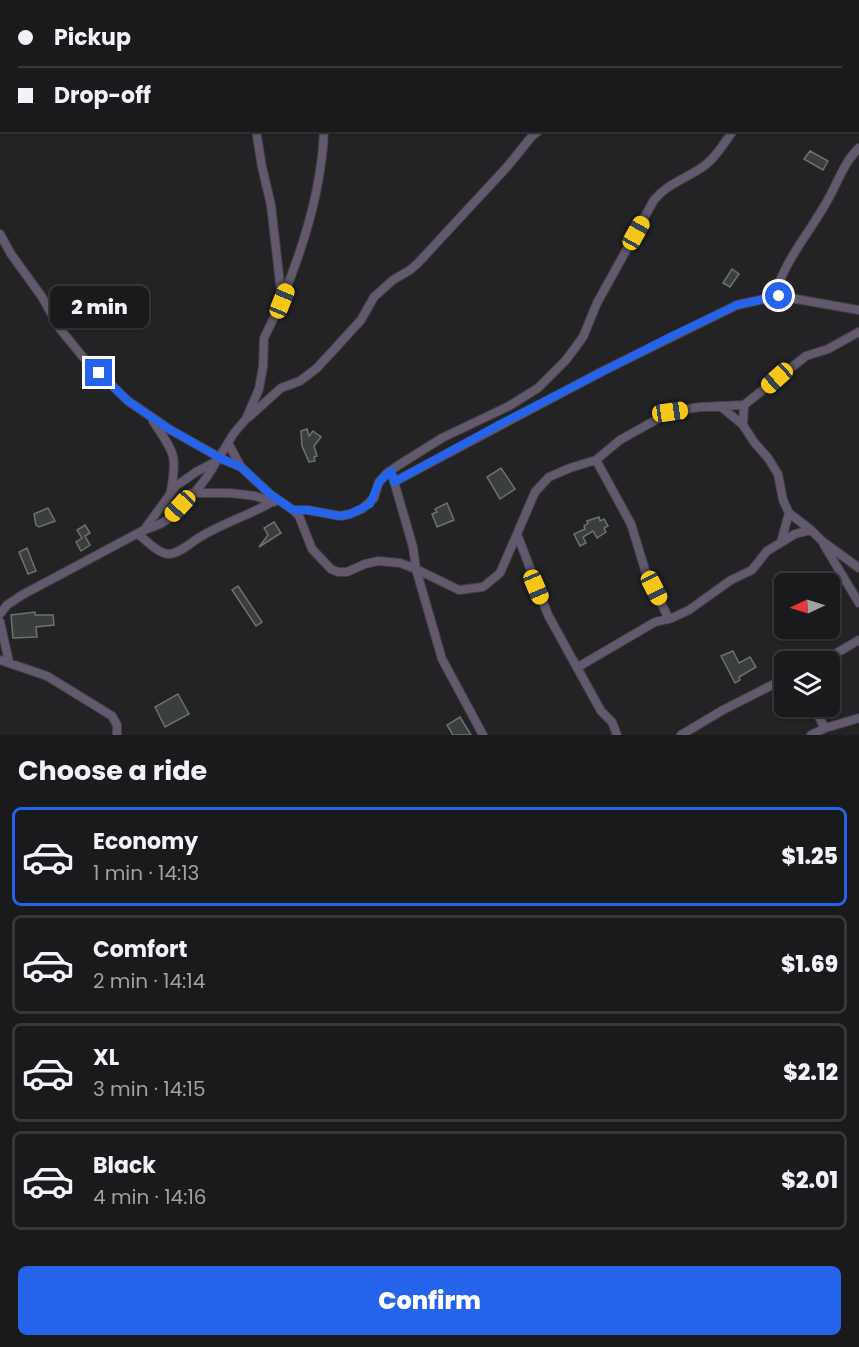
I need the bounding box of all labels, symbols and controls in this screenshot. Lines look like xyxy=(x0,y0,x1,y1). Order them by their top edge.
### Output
text: Pickup xyxy=(54,22,131,53)
text: Drop-off xyxy=(54,80,151,111)
car xyxy=(619,213,653,253)
car xyxy=(267,281,297,321)
route start xyxy=(765,282,792,309)
callout: 2 min xyxy=(50,286,148,328)
text: 2 min xyxy=(71,293,128,321)
route end xyxy=(85,359,112,386)
car xyxy=(758,359,796,397)
car xyxy=(651,401,689,423)
car xyxy=(161,487,199,525)
car xyxy=(521,567,551,607)
car xyxy=(638,568,670,608)
north arrow xyxy=(774,573,840,639)
map controls xyxy=(774,573,840,717)
button: layers xyxy=(774,651,840,717)
text: Choose a ride xyxy=(18,752,207,789)
text: Economy xyxy=(93,826,198,857)
icon: car xyxy=(21,830,75,884)
text: $1.25 xyxy=(781,841,838,872)
text: 1 min · 14:13 xyxy=(93,859,199,887)
text: Comfort xyxy=(93,934,187,965)
icon: car xyxy=(21,938,75,992)
text: $1.69 xyxy=(781,949,838,980)
text: 2 min · 14:14 xyxy=(93,967,205,995)
text: XL xyxy=(93,1042,119,1073)
icon: car xyxy=(21,1046,75,1100)
text: $2.12 xyxy=(783,1057,838,1088)
text: 3 min · 14:15 xyxy=(93,1075,206,1103)
text: Black xyxy=(93,1150,156,1181)
icon: car xyxy=(21,1154,75,1208)
text: $2.01 xyxy=(781,1165,838,1196)
text: 4 min · 14:16 xyxy=(93,1183,207,1211)
button: Confirm xyxy=(18,1266,841,1335)

